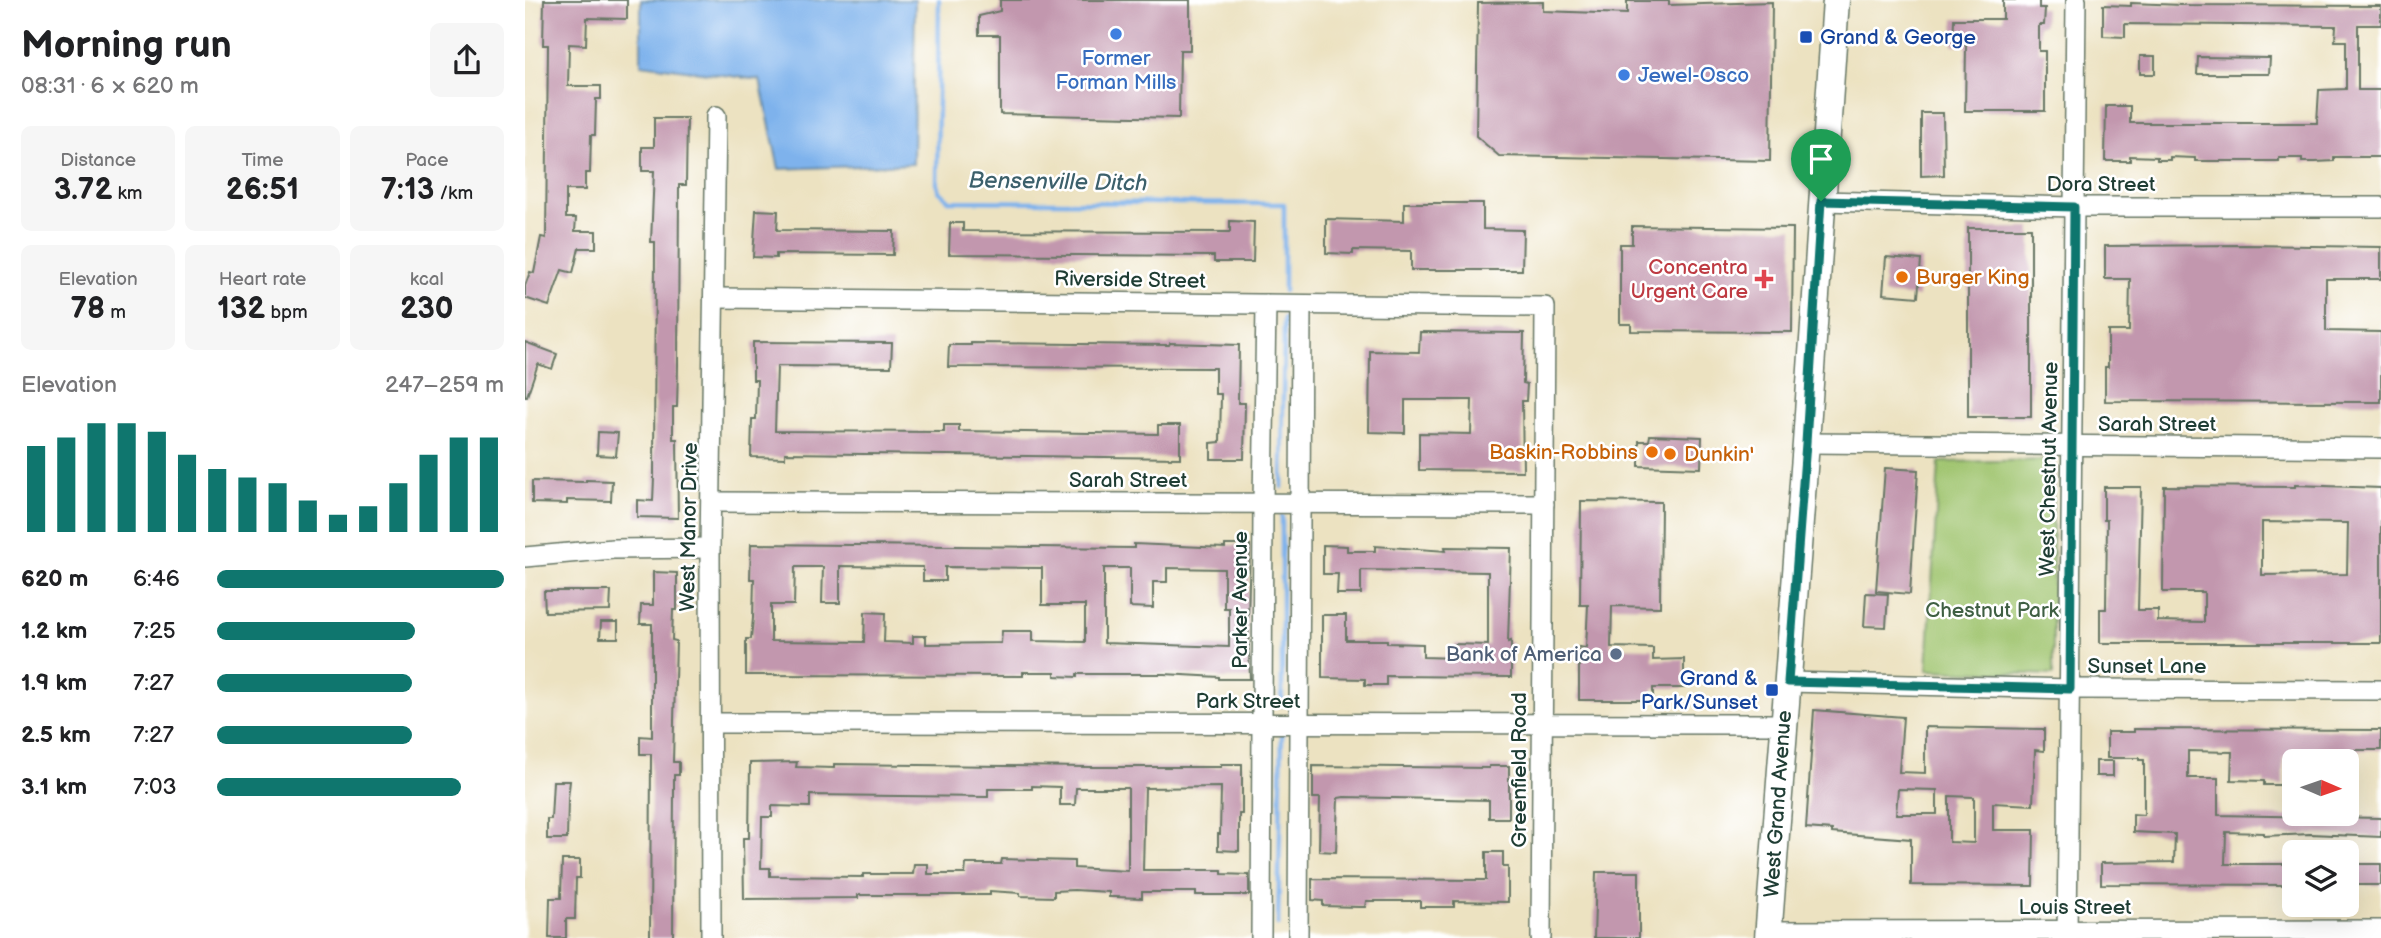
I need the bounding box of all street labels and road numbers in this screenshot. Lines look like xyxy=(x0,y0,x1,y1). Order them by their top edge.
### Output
street label: Dora Street xyxy=(2047,172,2156,197)
street label: Riverside Street xyxy=(1054,266,1207,294)
street label: West Chestnut Avenue xyxy=(2035,361,2063,577)
street label: Sarah Street xyxy=(2098,412,2217,437)
street label: West Manor Drive xyxy=(675,442,703,612)
street label: Sarah Street xyxy=(1069,468,1188,493)
street label: Parker Avenue xyxy=(1228,531,1253,669)
street label: Sunset Lane xyxy=(2088,654,2206,679)
street label: Park Street xyxy=(1195,689,1301,714)
street label: Greenfield Road xyxy=(1507,692,1532,848)
street label: West Grand Avenue xyxy=(1759,709,1797,899)
street label: Louis Street xyxy=(2018,895,2132,920)

